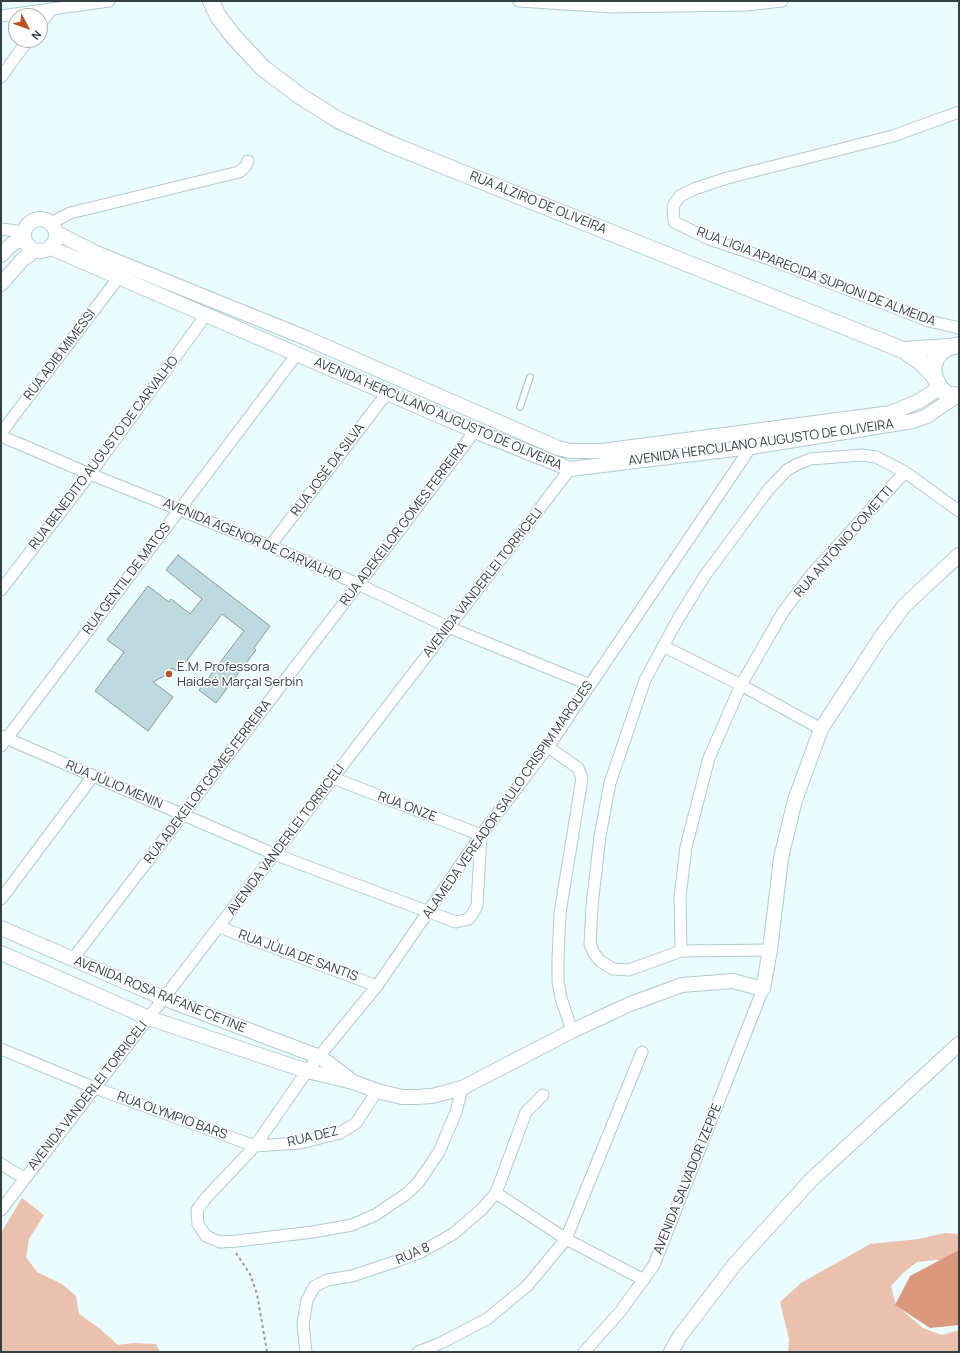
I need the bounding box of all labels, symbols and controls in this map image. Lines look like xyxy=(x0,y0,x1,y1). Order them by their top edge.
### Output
north arrow xyxy=(8,8,48,48)
text: N xyxy=(28,28,45,43)
street label: RUA ALZIRO DE OLIVEIRA xyxy=(467,168,609,238)
street label: RUA LIGIA APARECIDA SUPIONI DE ALMEIDA xyxy=(694,224,938,330)
street label: RUA ADIB MIMESSI xyxy=(21,307,99,403)
street label: RUA BENEDITO AUGUSTO DE CARVALHO xyxy=(26,353,182,553)
street label: AVENIDA HERCULANO AUGUSTO DE OLIVEIRA xyxy=(312,355,564,473)
street label: AVENIDA HERCULANO AUGUSTO DE OLIVEIRA xyxy=(627,417,895,469)
street label: RUA JOSÉ DA SILVA xyxy=(288,420,368,520)
street label: RUA ADEKEILOR GOMES FERREIRA xyxy=(337,439,471,609)
street label: RUA ANTÔNIO COMETTI xyxy=(791,483,897,601)
street label: AVENIDA AGENOR DE CARVALHO xyxy=(161,495,343,585)
street label: AVENIDA VANDERLEI TORRICELI xyxy=(420,505,546,661)
street label: RUA GENTIL DE MATOS xyxy=(80,520,174,638)
place label: E.M. Professora Haideé Marçal Serbin xyxy=(177,659,303,690)
marker: E.M. Professora Haideé Marçal Serbin xyxy=(164,669,174,679)
street label: ALAMEDA VEREADOR SAULO CRISPIM MARQUES xyxy=(420,678,596,922)
street label: RUA ADEKEILOR GOMES FERREIRA xyxy=(141,697,275,867)
street label: RUA JÚLIO MENIN xyxy=(63,758,165,812)
street label: AVENIDA VANDERLEI TORRICELI xyxy=(224,761,348,919)
street label: RUA ONZE xyxy=(376,789,438,825)
street label: RUA JÚLIA DE SANTIS xyxy=(236,927,360,985)
street label: AVENIDA ROSA RAFANE CETINE xyxy=(72,953,248,1037)
street label: AVENIDA VANDERLEI TORRICELI xyxy=(25,1018,151,1174)
street label: RUA OLYMPIO BARS xyxy=(115,1089,229,1143)
street label: AVENIDA SALVADOR IZEPPE xyxy=(651,1101,725,1257)
street label: RUA DEZ xyxy=(286,1124,340,1150)
street label: RUA 8 xyxy=(394,1240,432,1268)

